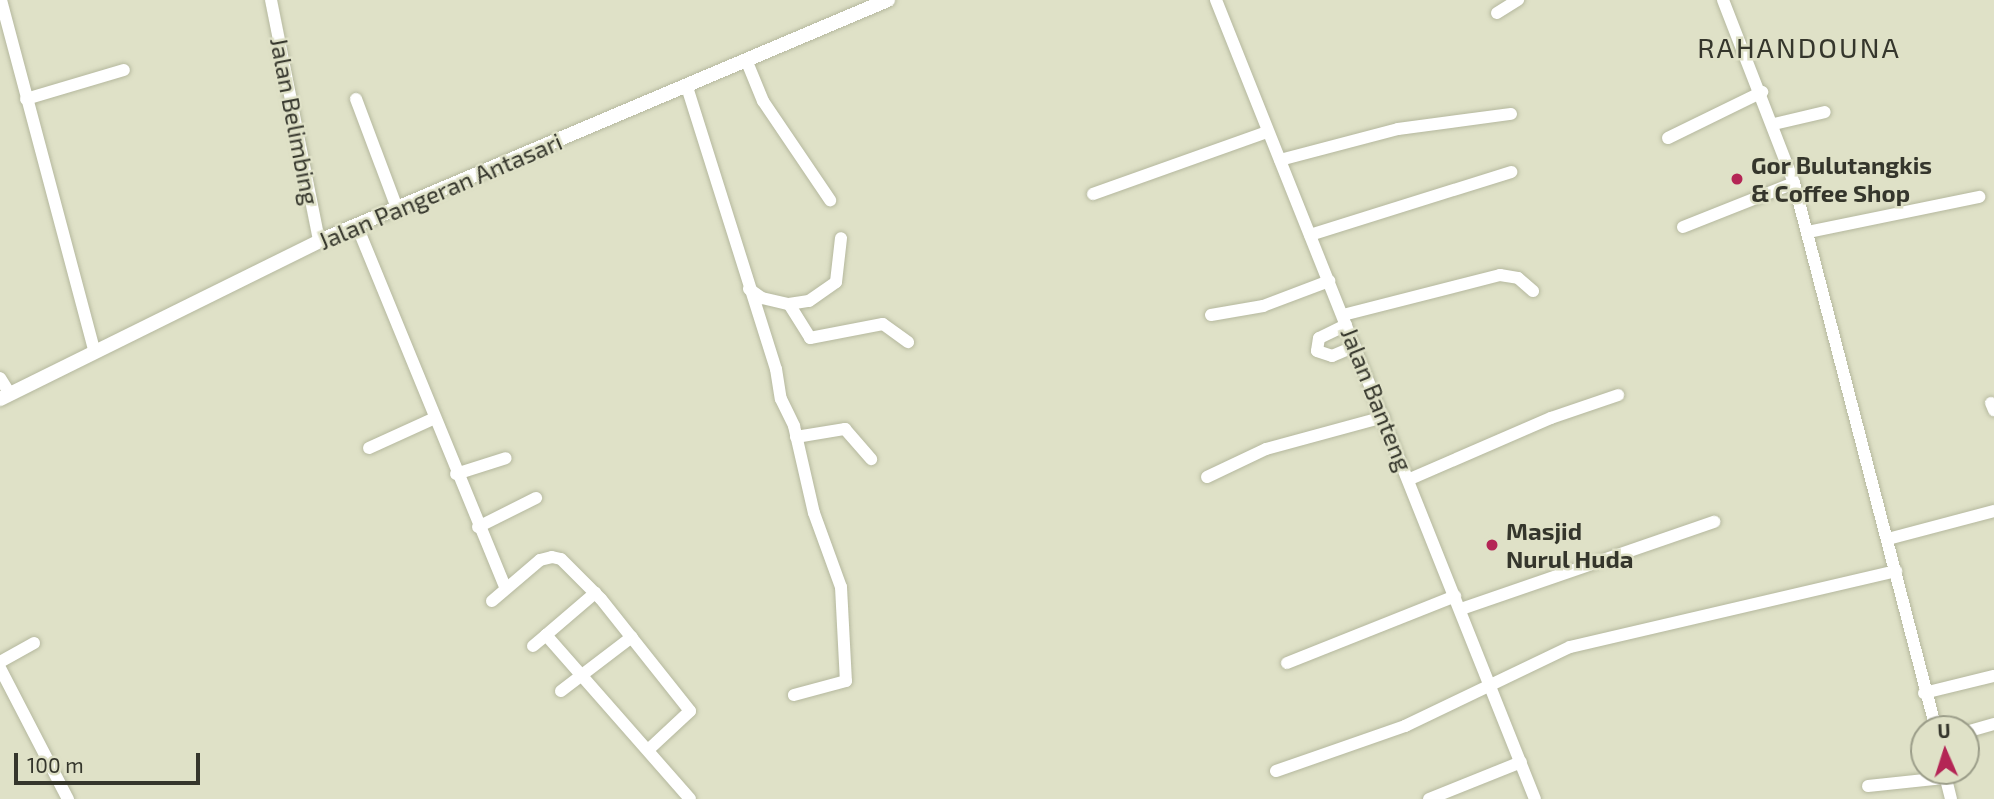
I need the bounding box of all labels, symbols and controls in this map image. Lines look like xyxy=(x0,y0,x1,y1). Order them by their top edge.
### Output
district label: RAHANDOUNA xyxy=(1698,30,1900,64)
street label: Jalan Belimbing xyxy=(265,35,325,207)
street label: Jalan Pangeran Antasari xyxy=(314,126,566,256)
place label: Gor Bulutangkis & Coffee Shop xyxy=(1751,151,1933,207)
marker: Gor Bulutangkis & Coffee Shop xyxy=(1729,171,1745,187)
street label: Jalan Banteng xyxy=(1335,323,1419,475)
place label: Masjid Nurul Huda xyxy=(1506,517,1634,573)
marker: Masjid Nurul Huda xyxy=(1484,537,1500,553)
north arrow xyxy=(1910,715,1980,785)
text: U xyxy=(1937,719,1951,742)
scale bar xyxy=(18,740,203,784)
text: 100 m xyxy=(27,752,84,777)

